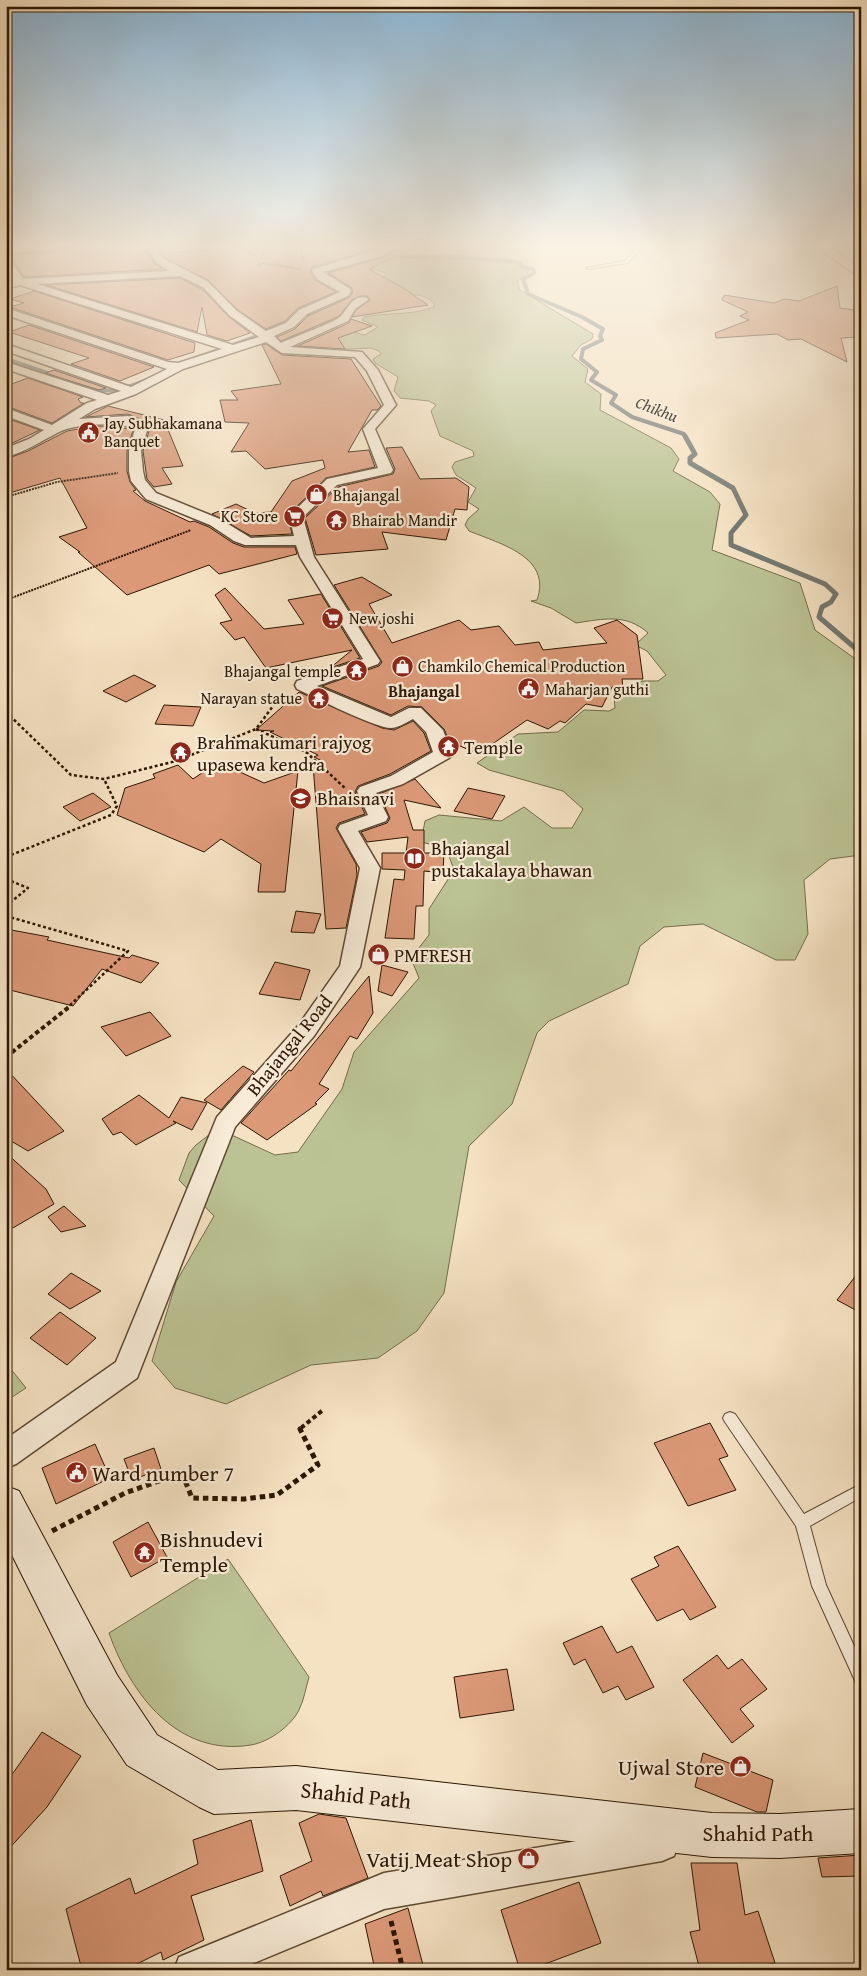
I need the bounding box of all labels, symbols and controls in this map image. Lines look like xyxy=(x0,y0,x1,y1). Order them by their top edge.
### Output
water label: Chikhu xyxy=(632,390,682,428)
place label: Jay Subhakamana Banquet xyxy=(102,411,223,453)
public building icon: Jay Subhakamana Banquet xyxy=(76,420,100,444)
shop icon: Bhajangal xyxy=(305,483,329,507)
place label: Bhajangal xyxy=(333,483,400,507)
place label: KC Store xyxy=(221,504,278,528)
supermarket icon: KC Store xyxy=(282,504,306,528)
temple icon: Bhairab Mandir xyxy=(324,508,348,532)
place label: Bhairab Mandir xyxy=(352,508,458,532)
supermarket icon: New joshi xyxy=(321,606,345,630)
place label: New joshi xyxy=(349,606,415,630)
shop icon: Chamkilo Chemical Production xyxy=(390,654,414,678)
place label: Chamkilo Chemical Production xyxy=(418,654,625,678)
place label: Bhajangal temple xyxy=(224,659,341,683)
temple icon: Bhajangal temple xyxy=(345,659,369,683)
public building icon: Maharjan guthi xyxy=(517,677,541,701)
place label: Maharjan guthi xyxy=(545,677,649,701)
district label: Bhajangal xyxy=(388,679,460,703)
place label: Narayan statue xyxy=(201,686,302,710)
temple icon: Narayan statue xyxy=(306,686,330,710)
place label: Brahmakumari rajyog upasewa kendra xyxy=(197,728,372,778)
place label: Temple xyxy=(464,733,523,761)
temple icon: Temple xyxy=(436,735,460,759)
temple icon: Brahmakumari rajyog upasewa kendra xyxy=(169,741,193,765)
place label: Bhaisnavi xyxy=(317,784,394,812)
school or university icon: Bhaisnavi xyxy=(289,786,313,810)
place label: Bhajangal pustakalaya bhawan xyxy=(431,834,592,884)
library icon: Bhajangal pustakalaya bhawan xyxy=(403,847,427,871)
place label: PMFRESH xyxy=(394,941,472,969)
shop icon: PMFRESH xyxy=(366,943,390,967)
street label: Bhajangal Road xyxy=(239,988,339,1102)
place label: Ward number 7 xyxy=(92,1457,234,1489)
public building icon: Ward number 7 xyxy=(64,1461,88,1485)
place label: Bishnudevi Temple xyxy=(160,1523,263,1580)
temple icon: Bishnudevi Temple xyxy=(132,1540,156,1564)
place label: Ujwal Store xyxy=(618,1751,724,1783)
shop icon: Ujwal Store xyxy=(728,1755,752,1779)
street label: Shahid Path xyxy=(299,1773,413,1817)
street label: Shahid Path xyxy=(703,1817,814,1849)
place label: Vatij Meat Shop xyxy=(366,1843,512,1875)
shop icon: Vatij Meat Shop xyxy=(516,1847,540,1871)

